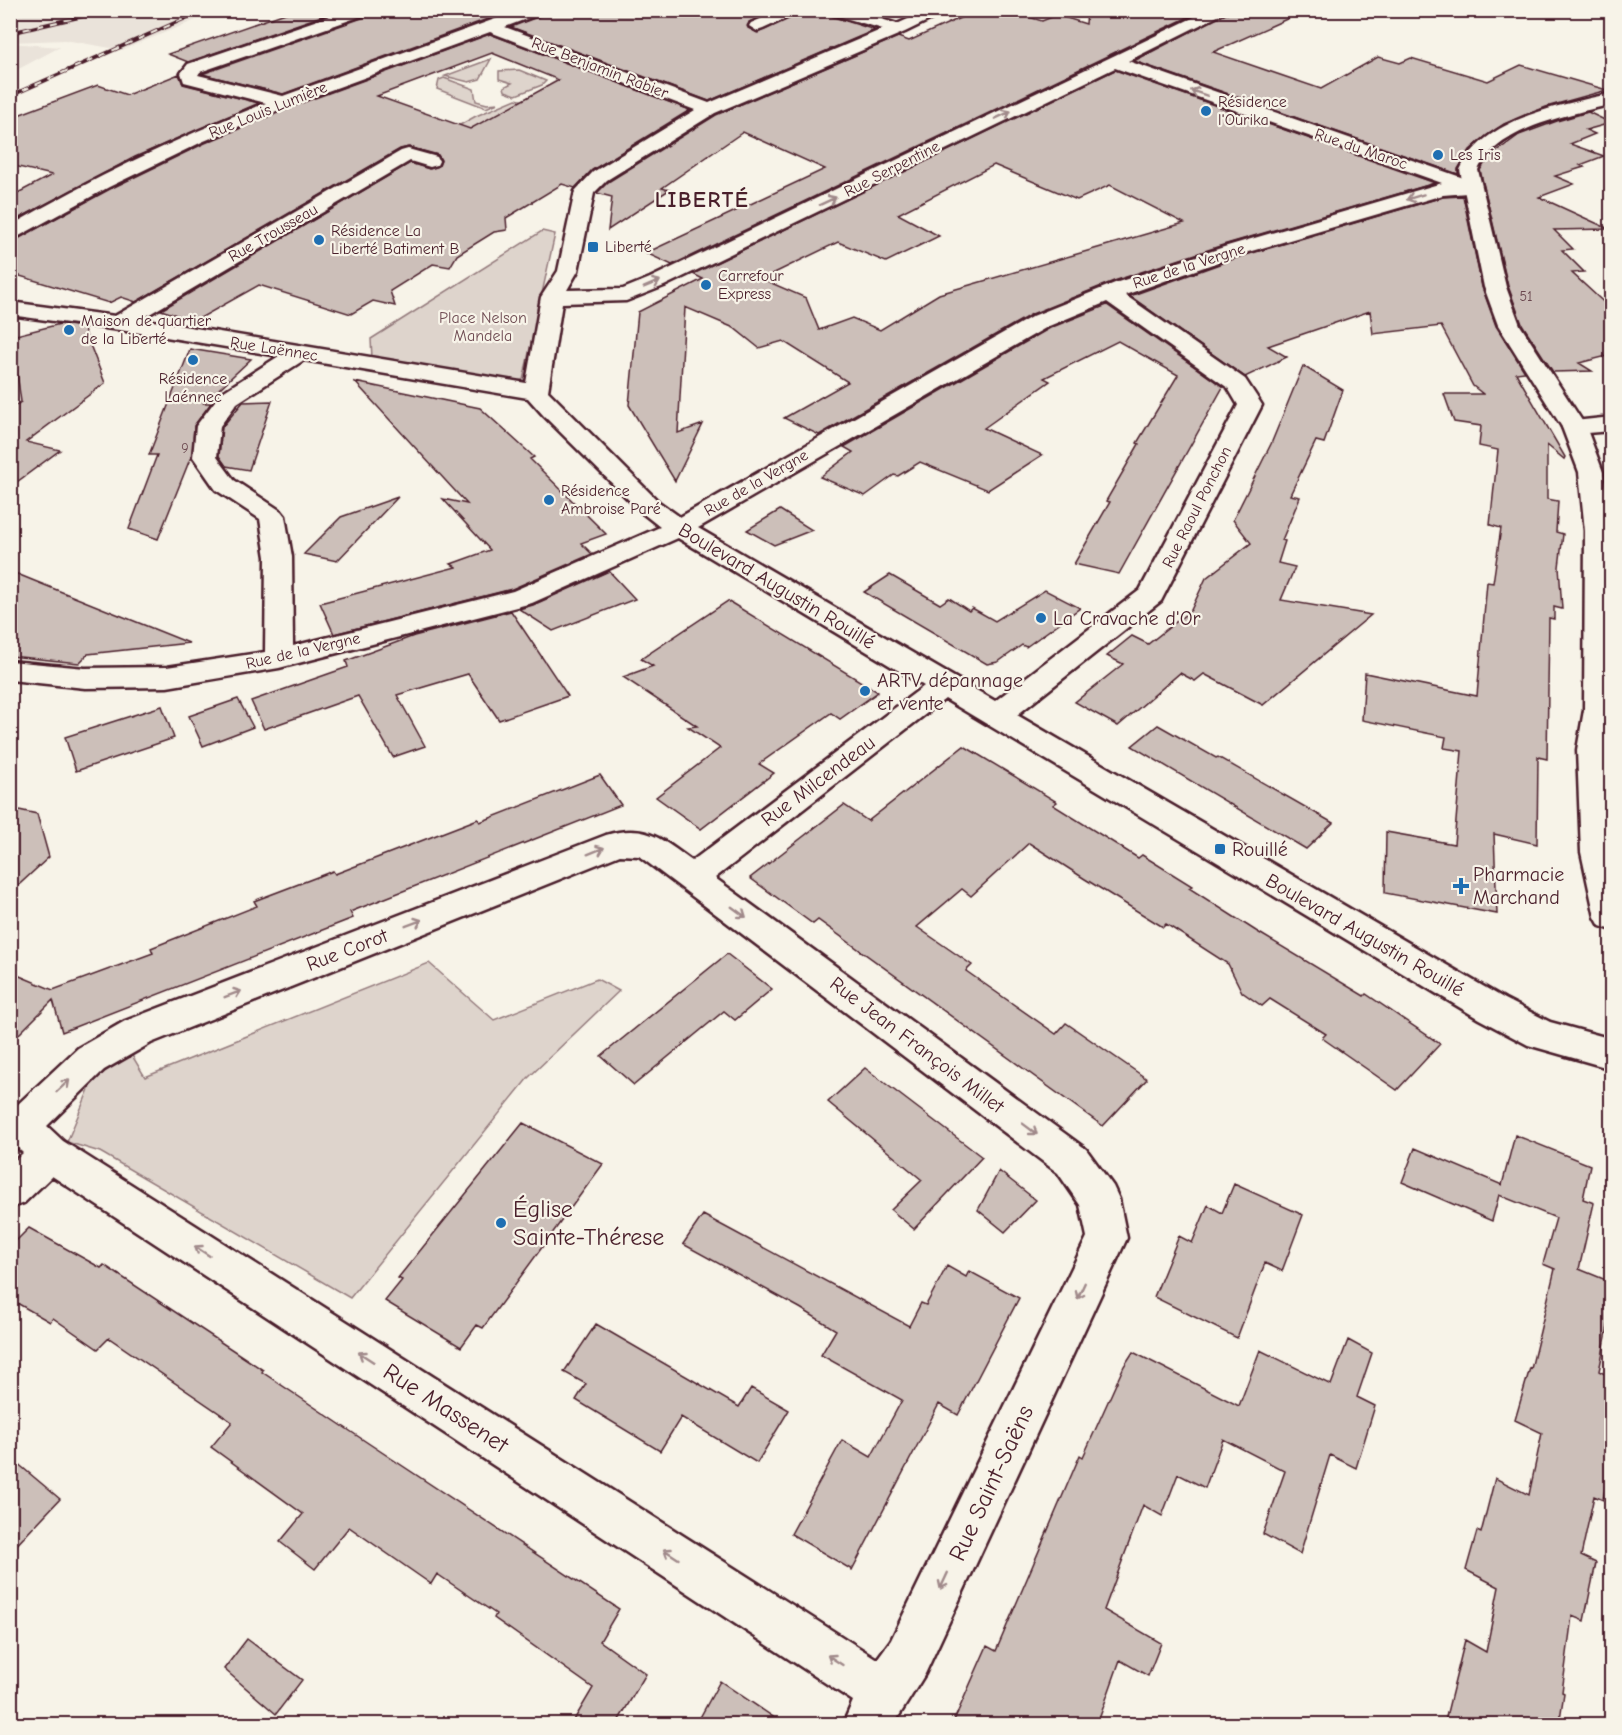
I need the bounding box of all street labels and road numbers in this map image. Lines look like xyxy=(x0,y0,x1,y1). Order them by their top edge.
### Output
street label: Rue Benjamin Rabier xyxy=(529,34,672,103)
street label: Rue Louis Lumière xyxy=(206,78,330,142)
street label: Rue du Maroc xyxy=(1312,125,1410,173)
street label: Rue Serpentine xyxy=(841,137,943,201)
street label: Rue Trousseau xyxy=(225,200,321,266)
street label: Rue de la Vergne xyxy=(1131,239,1247,293)
street label: Rue Laënnec xyxy=(229,333,319,365)
street label: Rue Raoul Ponchon xyxy=(1159,443,1235,571)
street label: Rue de la Vergne xyxy=(701,446,811,520)
street label: Boulevard Augustin Rouillé xyxy=(675,518,879,654)
street label: Rue de la Vergne xyxy=(244,629,362,673)
street label: Rue Milcendeau xyxy=(757,731,879,831)
street label: Boulevard Augustin Rouillé xyxy=(1262,869,1468,1001)
street label: Rue Corot xyxy=(303,923,392,976)
street label: Rue Jean François Millet xyxy=(825,972,1010,1119)
street label: Rue Massenet xyxy=(378,1357,515,1459)
street label: Rue Saint-Saëns xyxy=(943,1401,1039,1565)

